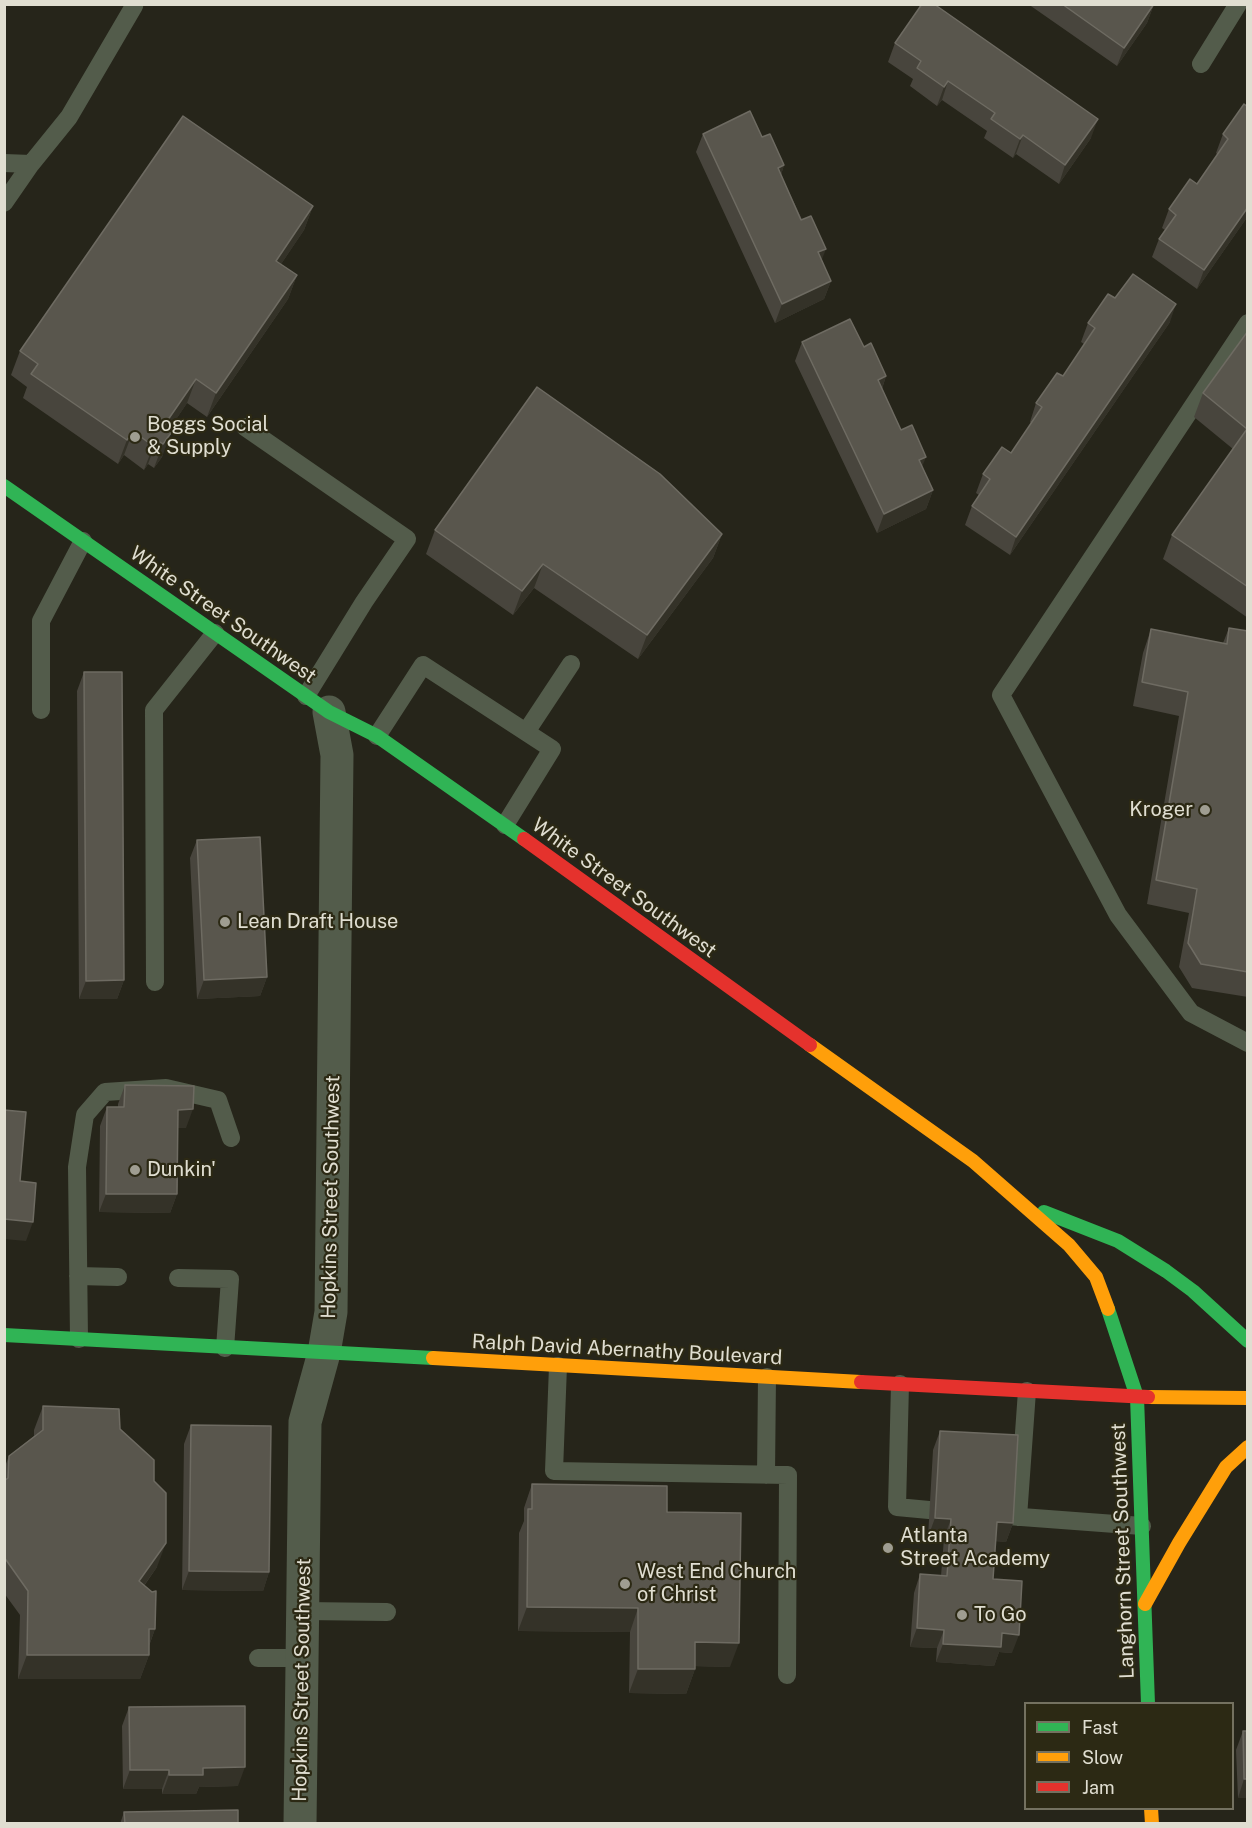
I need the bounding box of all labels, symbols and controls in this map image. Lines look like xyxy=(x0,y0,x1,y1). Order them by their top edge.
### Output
place label: Boggs Social & Supply xyxy=(147,413,268,460)
marker: Boggs Social & Supply xyxy=(128,430,142,444)
street label: White Street Southwest xyxy=(125,541,321,689)
place label: Kroger xyxy=(1129,798,1193,822)
marker: Kroger xyxy=(1198,803,1212,817)
street label: White Street Southwest xyxy=(527,813,721,963)
place label: Lean Draft House xyxy=(237,910,398,934)
marker: Lean Draft House xyxy=(218,915,232,929)
street label: Hopkins Street Southwest xyxy=(317,1075,345,1319)
place label: Dunkin' xyxy=(147,1158,216,1182)
marker: Dunkin' xyxy=(128,1163,142,1177)
street label: Ralph David Abernathy Boulevard xyxy=(471,1330,783,1370)
street label: Langhorn Street Southwest xyxy=(1107,1423,1139,1679)
place label: Atlanta Street Academy xyxy=(900,1524,1050,1571)
marker: Atlanta Street Academy xyxy=(881,1541,895,1555)
street label: Hopkins Street Southwest xyxy=(288,1558,316,1802)
place label: West End Church of Christ xyxy=(637,1560,796,1607)
marker: West End Church of Christ xyxy=(618,1577,632,1591)
place label: To Go xyxy=(974,1603,1027,1627)
marker: To Go xyxy=(955,1608,969,1622)
legend xyxy=(1024,1702,1234,1810)
text: Fast xyxy=(1082,1717,1118,1738)
text: Slow xyxy=(1082,1747,1123,1768)
text: Jam xyxy=(1082,1777,1115,1798)

